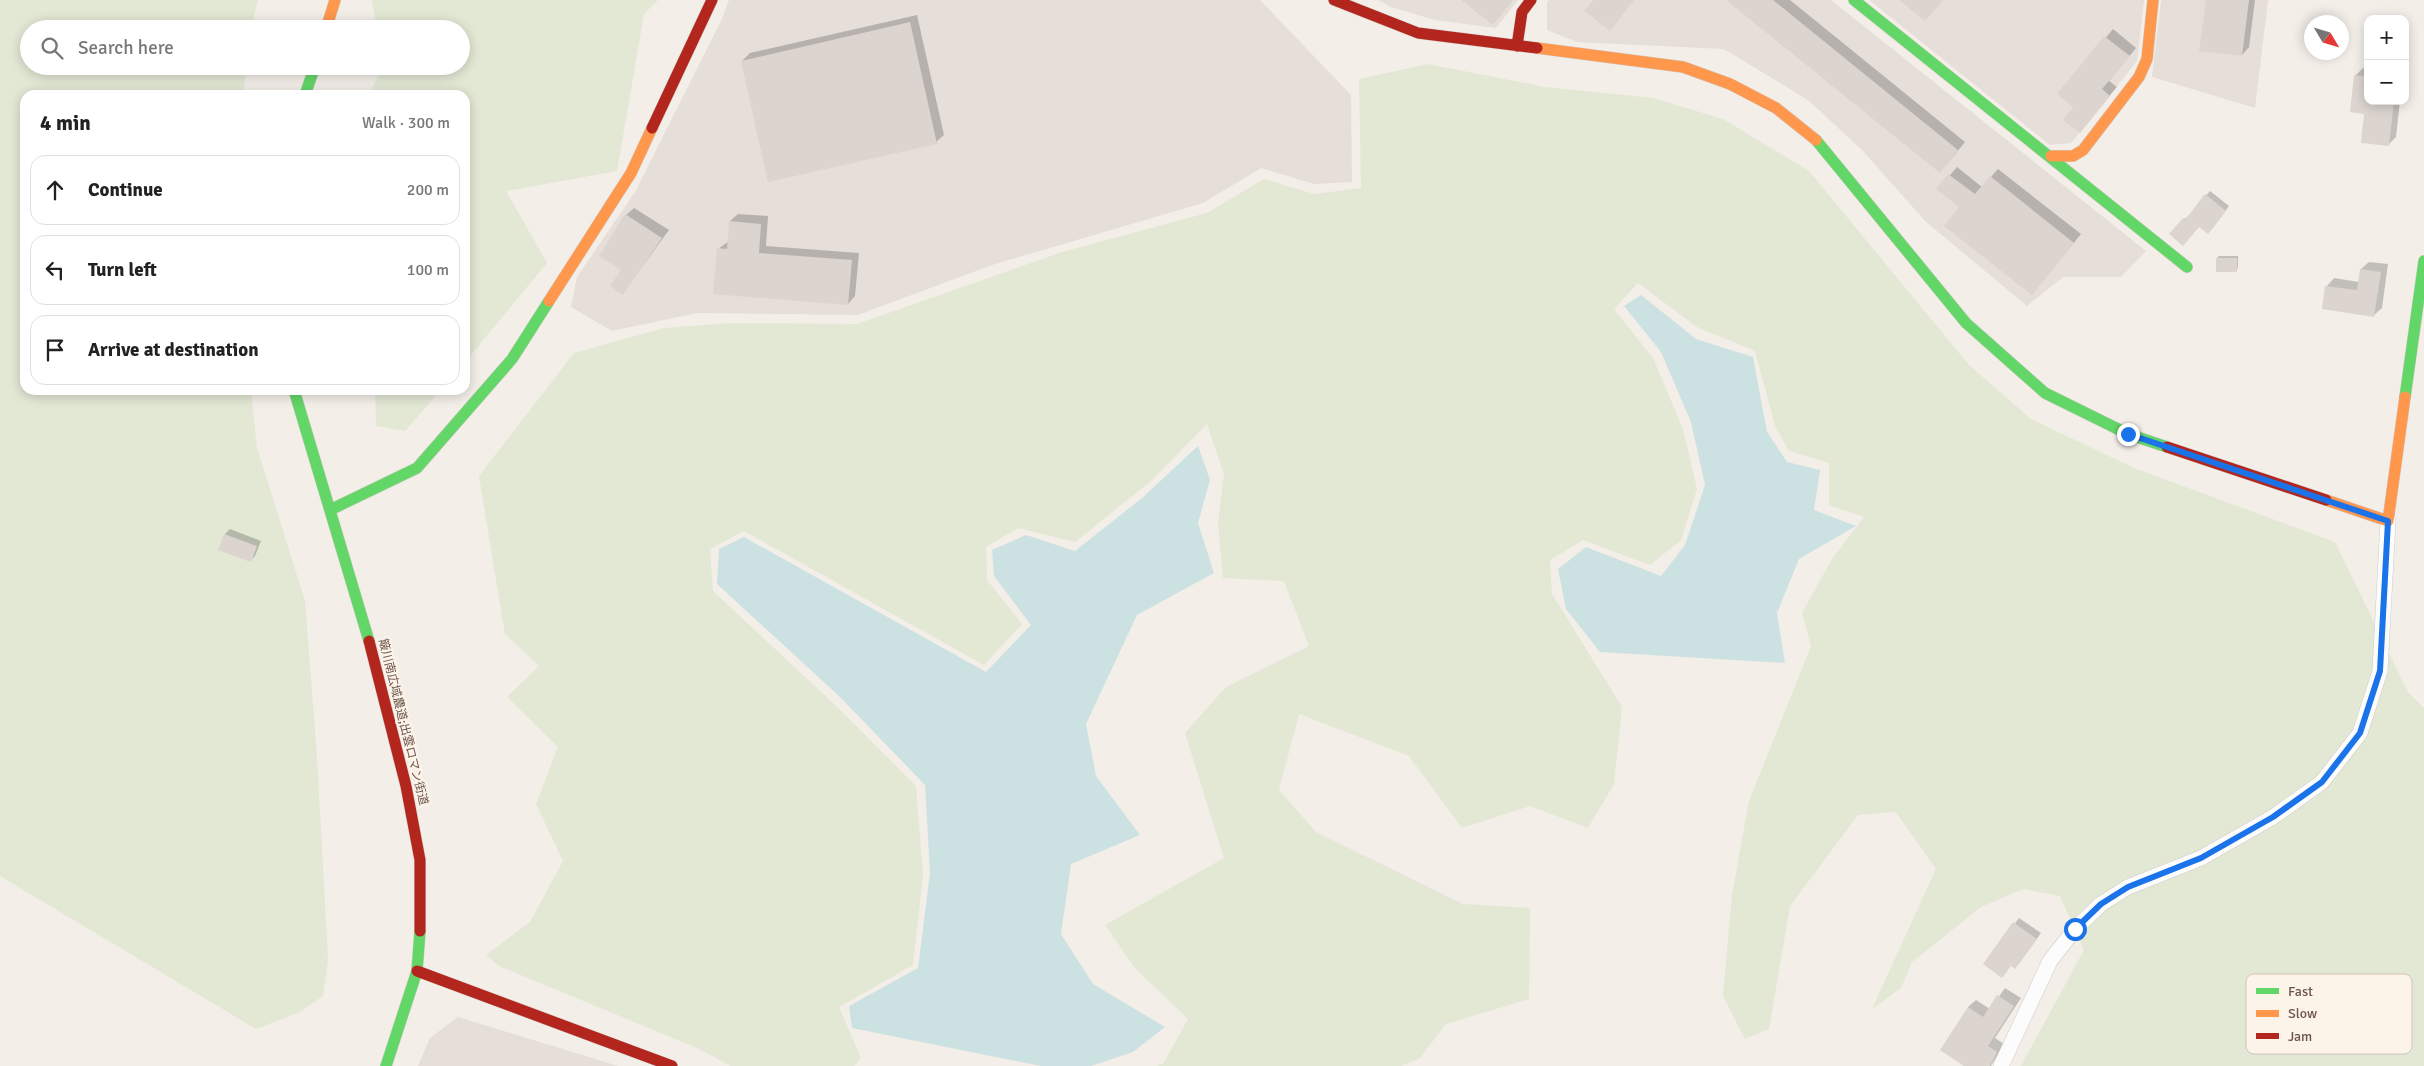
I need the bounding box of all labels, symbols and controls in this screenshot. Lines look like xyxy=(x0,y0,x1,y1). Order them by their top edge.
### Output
north arrow xyxy=(2304,15,2349,60)
map controls xyxy=(2364,15,2409,105)
button: + xyxy=(2364,15,2409,60)
search box xyxy=(20,20,470,75)
icon: search xyxy=(38,34,66,62)
text: Search here xyxy=(78,36,174,60)
button: − xyxy=(2364,60,2409,105)
text: 4 min xyxy=(40,110,91,136)
text: Walk · 300 m xyxy=(362,113,450,133)
icon: ahead xyxy=(41,176,69,204)
text: Continue xyxy=(88,178,163,202)
text: 200 m xyxy=(407,180,449,200)
icon: left xyxy=(41,256,69,284)
text: Turn left xyxy=(88,258,157,282)
text: 100 m xyxy=(407,260,449,280)
icon: arrive xyxy=(41,336,69,364)
text: Arrive at destination xyxy=(88,338,259,362)
route end xyxy=(2117,423,2140,446)
street label: 簸川南広域農道;出雲ロマン街道 xyxy=(375,637,431,807)
route start xyxy=(2064,918,2087,941)
legend xyxy=(2246,974,2412,1054)
text: Fast xyxy=(2288,983,2313,1000)
text: Slow xyxy=(2288,1005,2317,1022)
text: Jam xyxy=(2288,1028,2312,1045)

